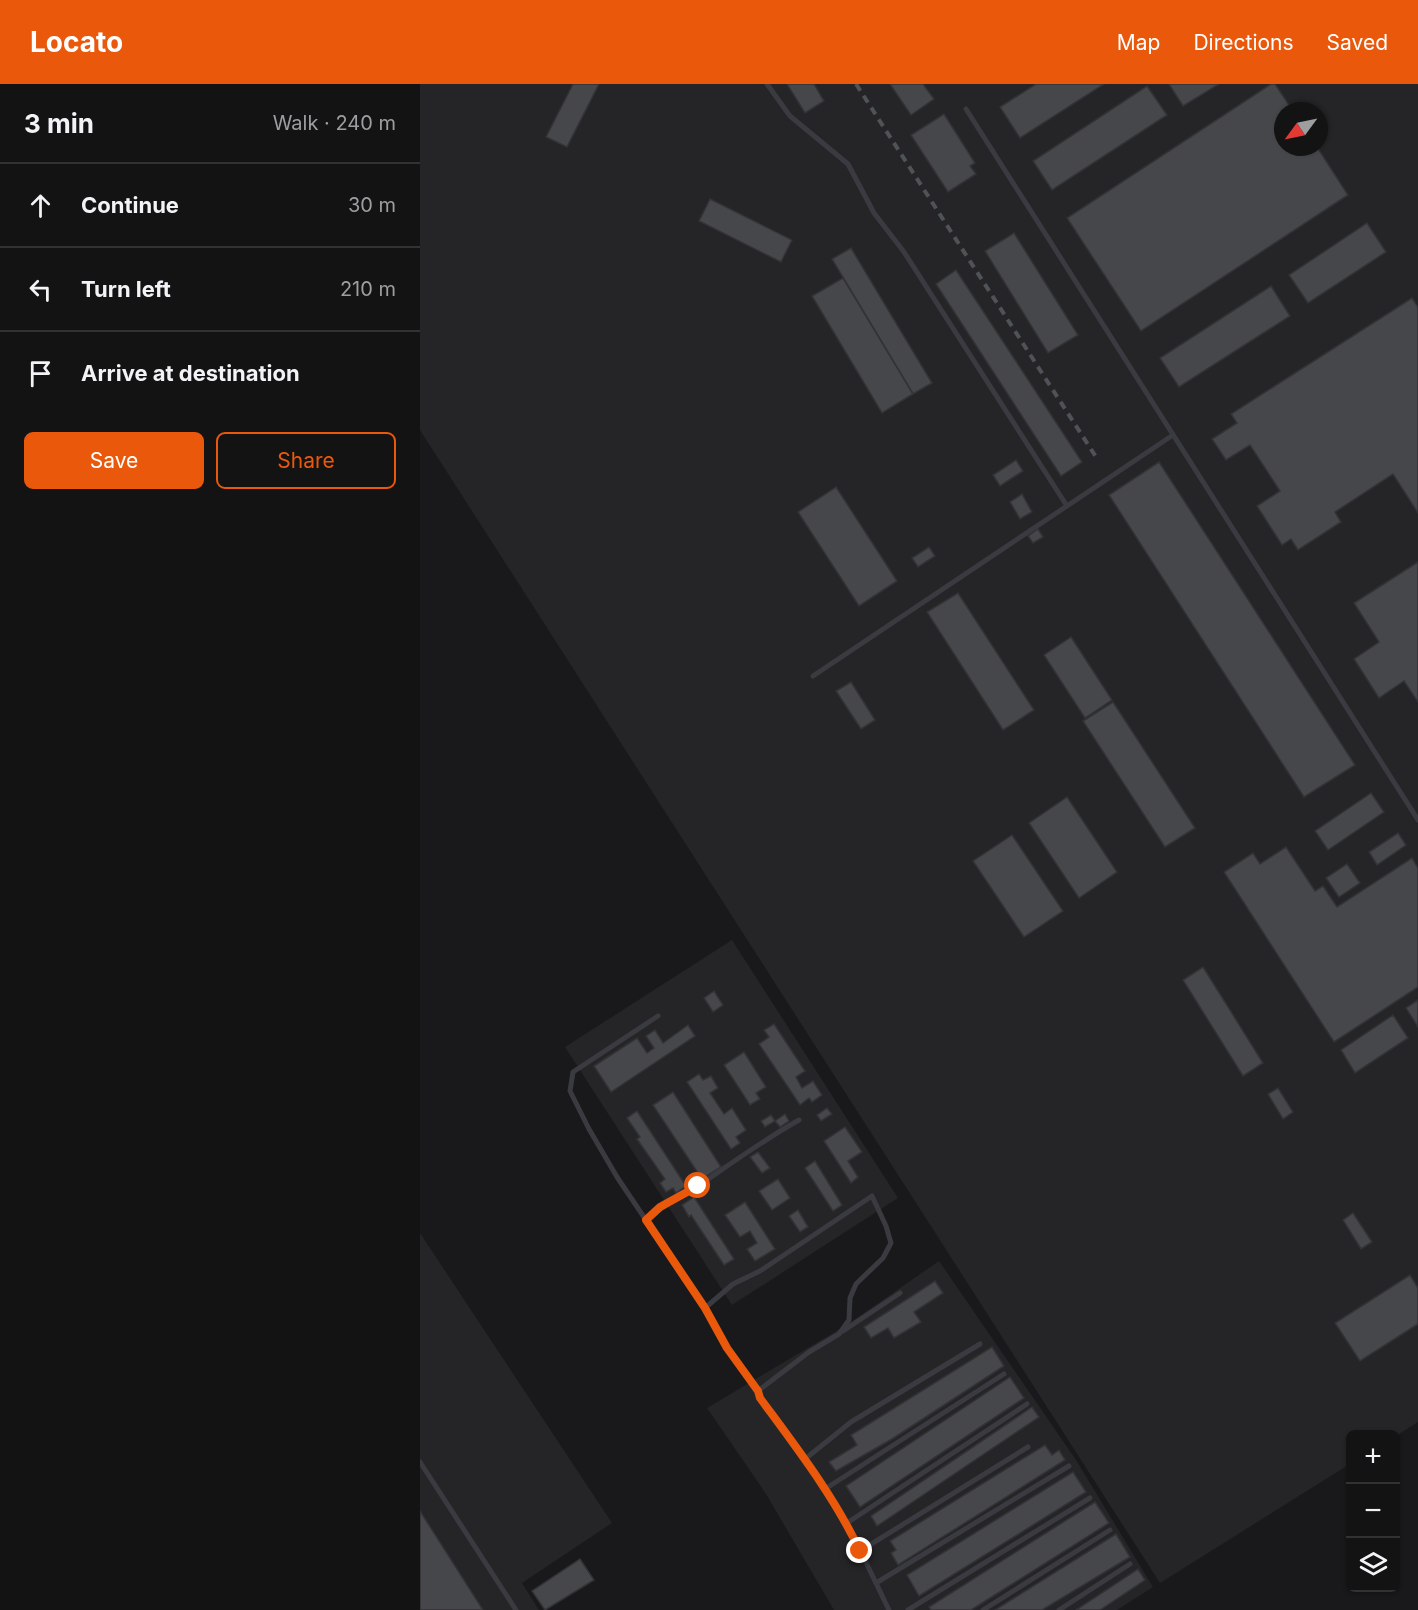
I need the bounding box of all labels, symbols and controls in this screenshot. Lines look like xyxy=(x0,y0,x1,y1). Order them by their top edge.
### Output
text: Locato xyxy=(30,25,123,59)
text: Map xyxy=(1117,30,1160,55)
text: Directions xyxy=(1193,30,1294,55)
text: Saved xyxy=(1327,30,1388,55)
north arrow xyxy=(1274,102,1328,156)
text: 3 min xyxy=(24,108,94,139)
text: Walk · 240 m xyxy=(273,111,396,135)
icon: ahead xyxy=(24,189,57,222)
text: Continue xyxy=(81,192,179,218)
text: 30 m xyxy=(348,193,396,217)
icon: left xyxy=(24,273,57,306)
text: Turn left xyxy=(81,276,171,302)
text: 210 m xyxy=(340,277,396,301)
icon: arrive xyxy=(24,357,57,390)
text: Arrive at destination xyxy=(81,360,300,386)
button: Save xyxy=(24,432,204,489)
button: Share xyxy=(216,432,396,489)
route start xyxy=(684,1172,710,1198)
map controls xyxy=(1346,1430,1400,1592)
button: + xyxy=(1346,1430,1400,1484)
button: − xyxy=(1346,1484,1400,1538)
route end xyxy=(846,1537,872,1563)
button: layers xyxy=(1346,1538,1400,1592)

